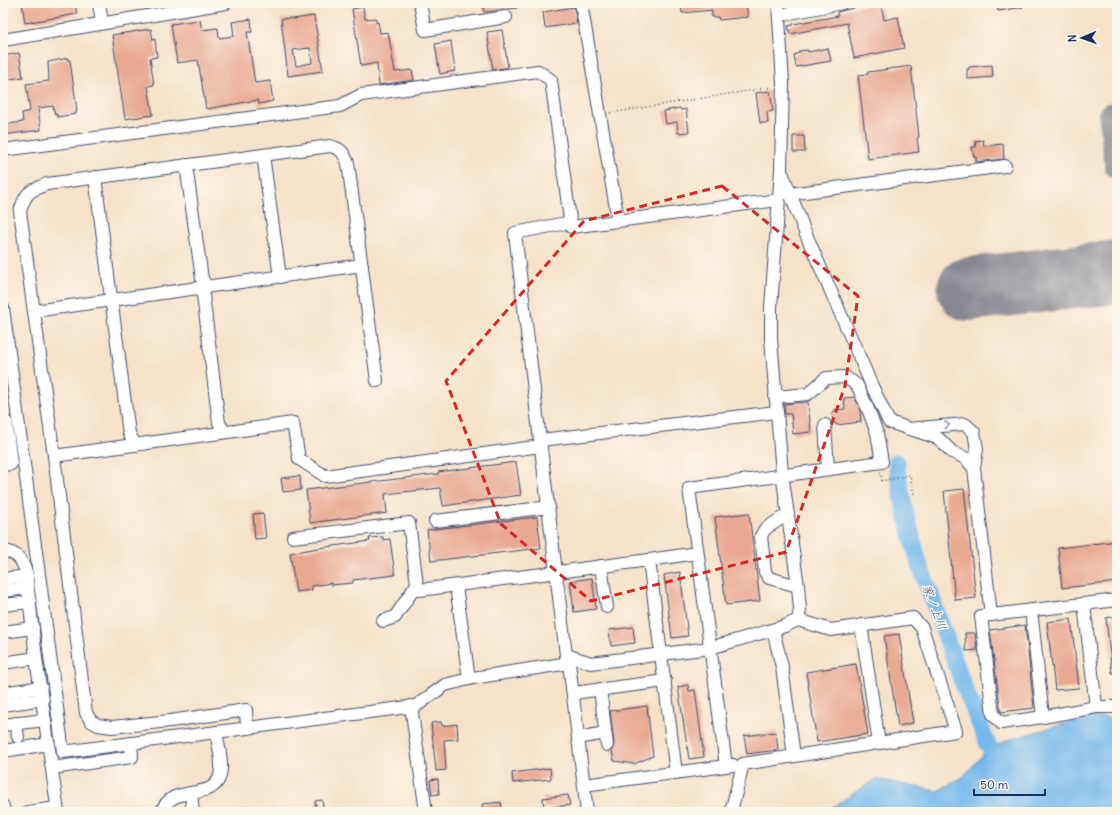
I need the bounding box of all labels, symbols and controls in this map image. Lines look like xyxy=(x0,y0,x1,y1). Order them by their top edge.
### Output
north arrow xyxy=(1062,18,1102,58)
text: N xyxy=(1065,34,1079,42)
one-way arrow xyxy=(944,421,950,430)
water label: 家ノ上川 xyxy=(919,582,951,632)
scale bar xyxy=(974,771,1045,797)
text: 50 m xyxy=(980,777,1009,792)

